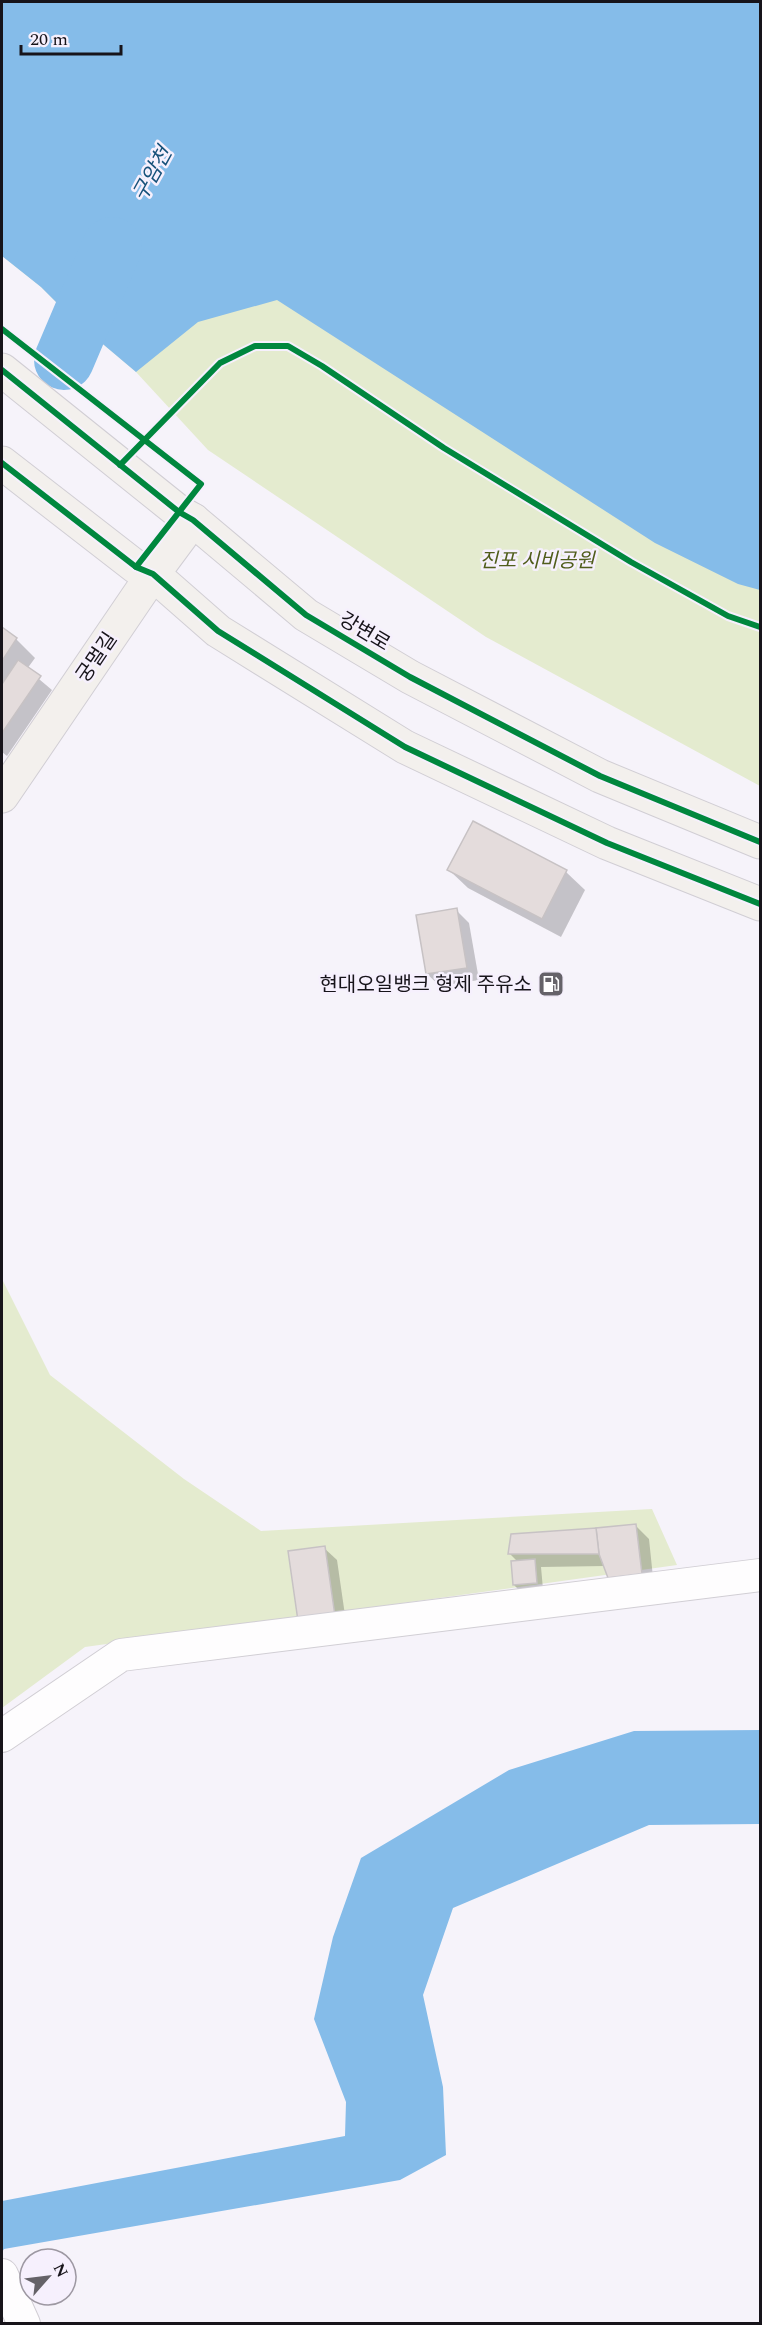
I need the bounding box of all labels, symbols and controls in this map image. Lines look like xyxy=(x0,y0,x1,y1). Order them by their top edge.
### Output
scale bar xyxy=(21,18,122,56)
text: 20 m xyxy=(30,26,68,53)
water label: 구암천 xyxy=(125,139,182,208)
park label: 진포 시비공원 xyxy=(479,546,596,576)
street label: 강변로 xyxy=(333,605,396,659)
street label: 궁멀길 xyxy=(69,626,125,689)
fuel station icon: 현대오일뱅크 형제 주유소 xyxy=(536,969,566,999)
place label: 현대오일뱅크 형제 주유소 xyxy=(320,970,532,1000)
north arrow xyxy=(18,2247,78,2307)
text: N xyxy=(47,2259,74,2282)

